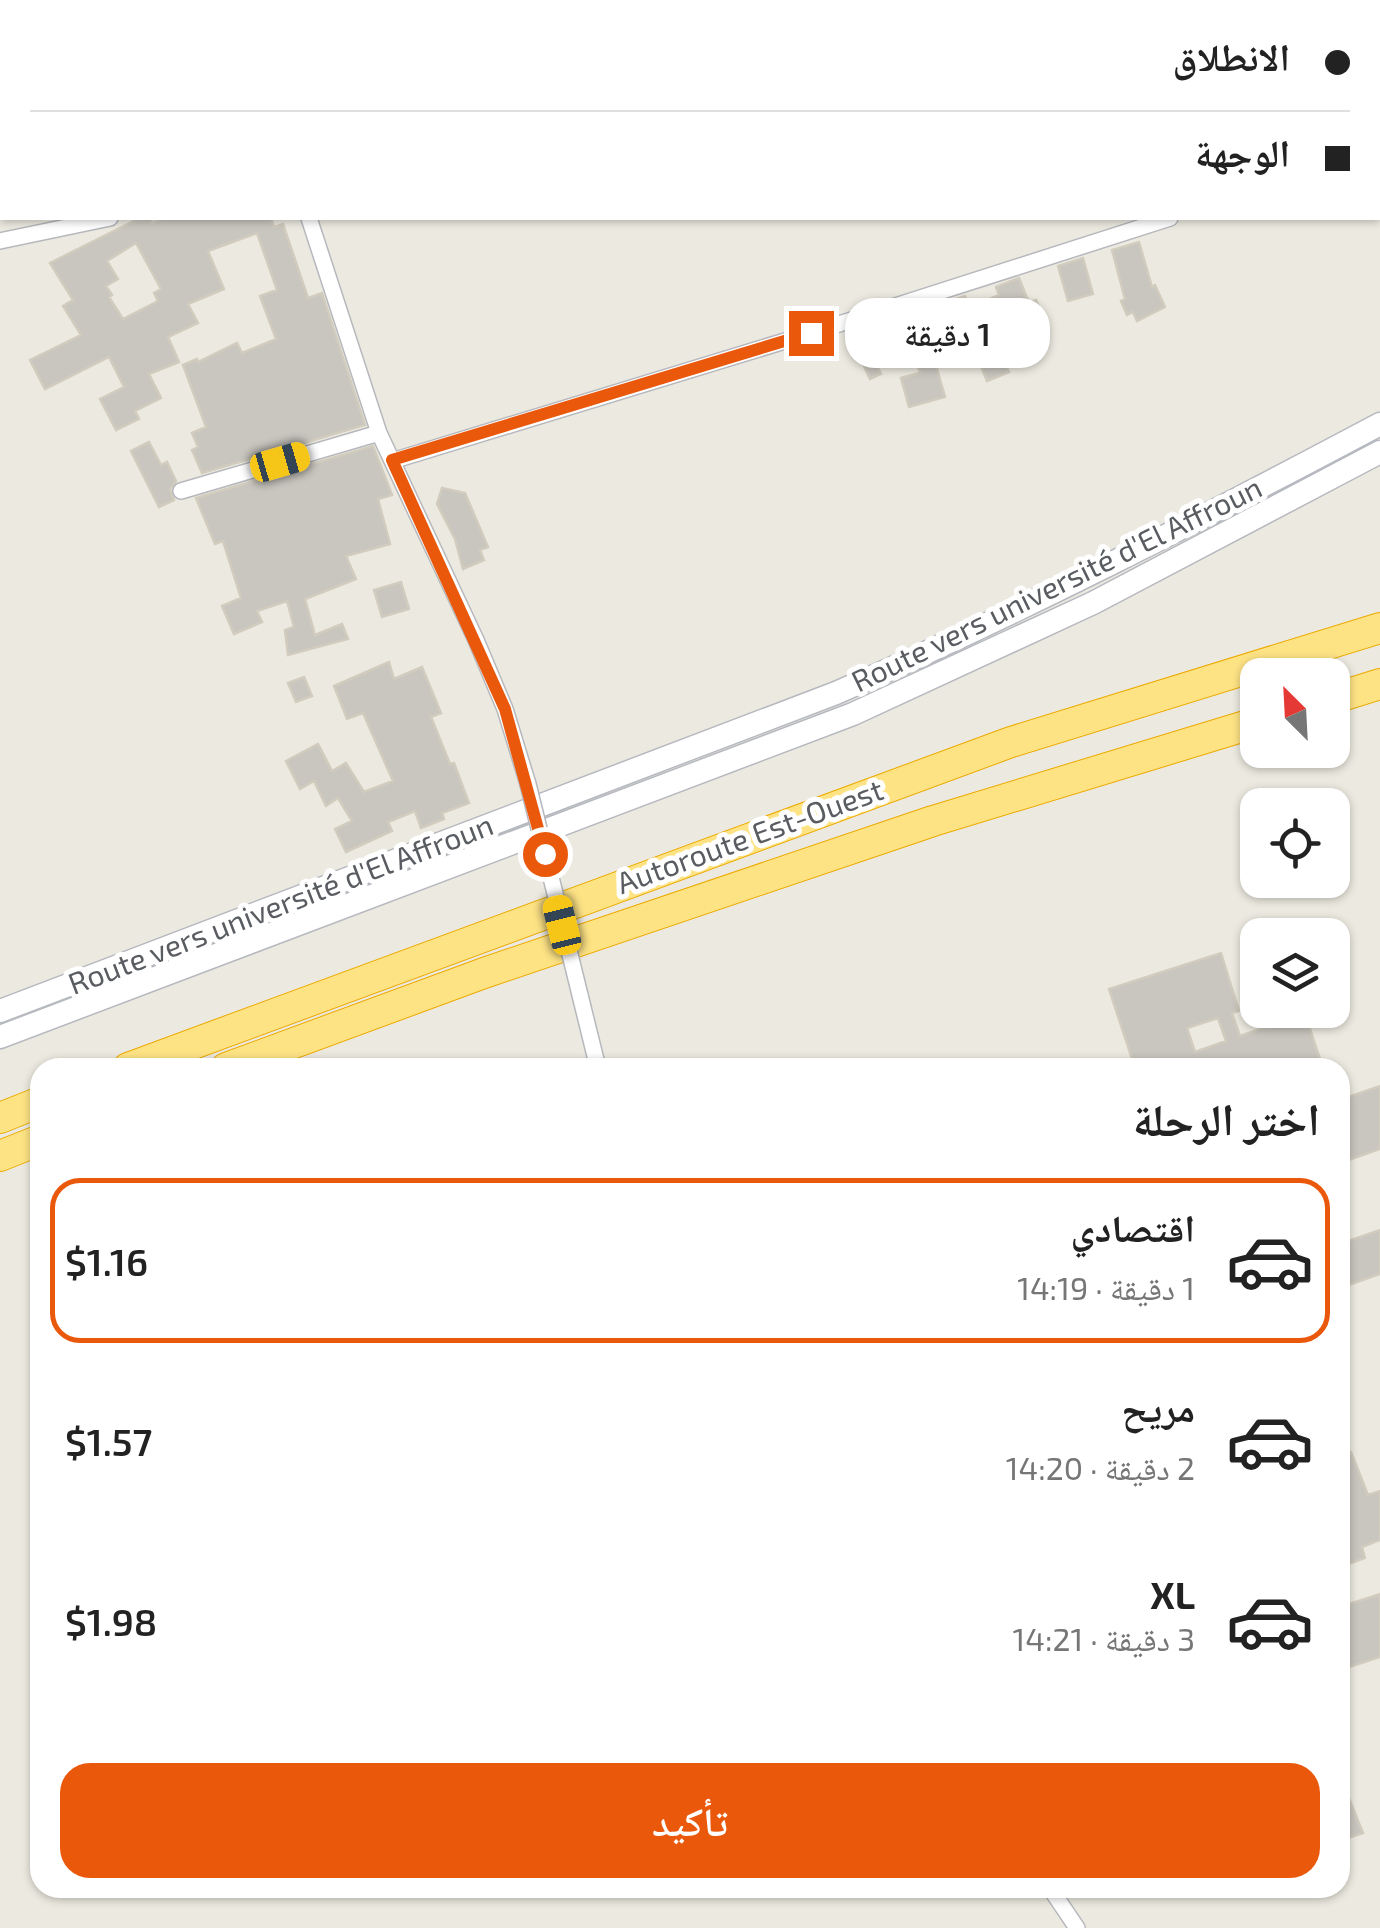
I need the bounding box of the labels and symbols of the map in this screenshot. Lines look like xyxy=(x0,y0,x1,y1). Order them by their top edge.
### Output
callout: 1 دقيقة xyxy=(846,298,1051,368)
route end xyxy=(789,311,834,356)
car xyxy=(247,439,313,485)
street label: Route vers université d'El Affroun xyxy=(845,468,1267,698)
north arrow xyxy=(1240,658,1350,768)
street label: Autoroute Est-Ouest xyxy=(611,770,888,900)
street label: Route vers université d'El Affroun xyxy=(63,805,498,1001)
route start xyxy=(523,832,568,877)
car xyxy=(540,892,584,958)

